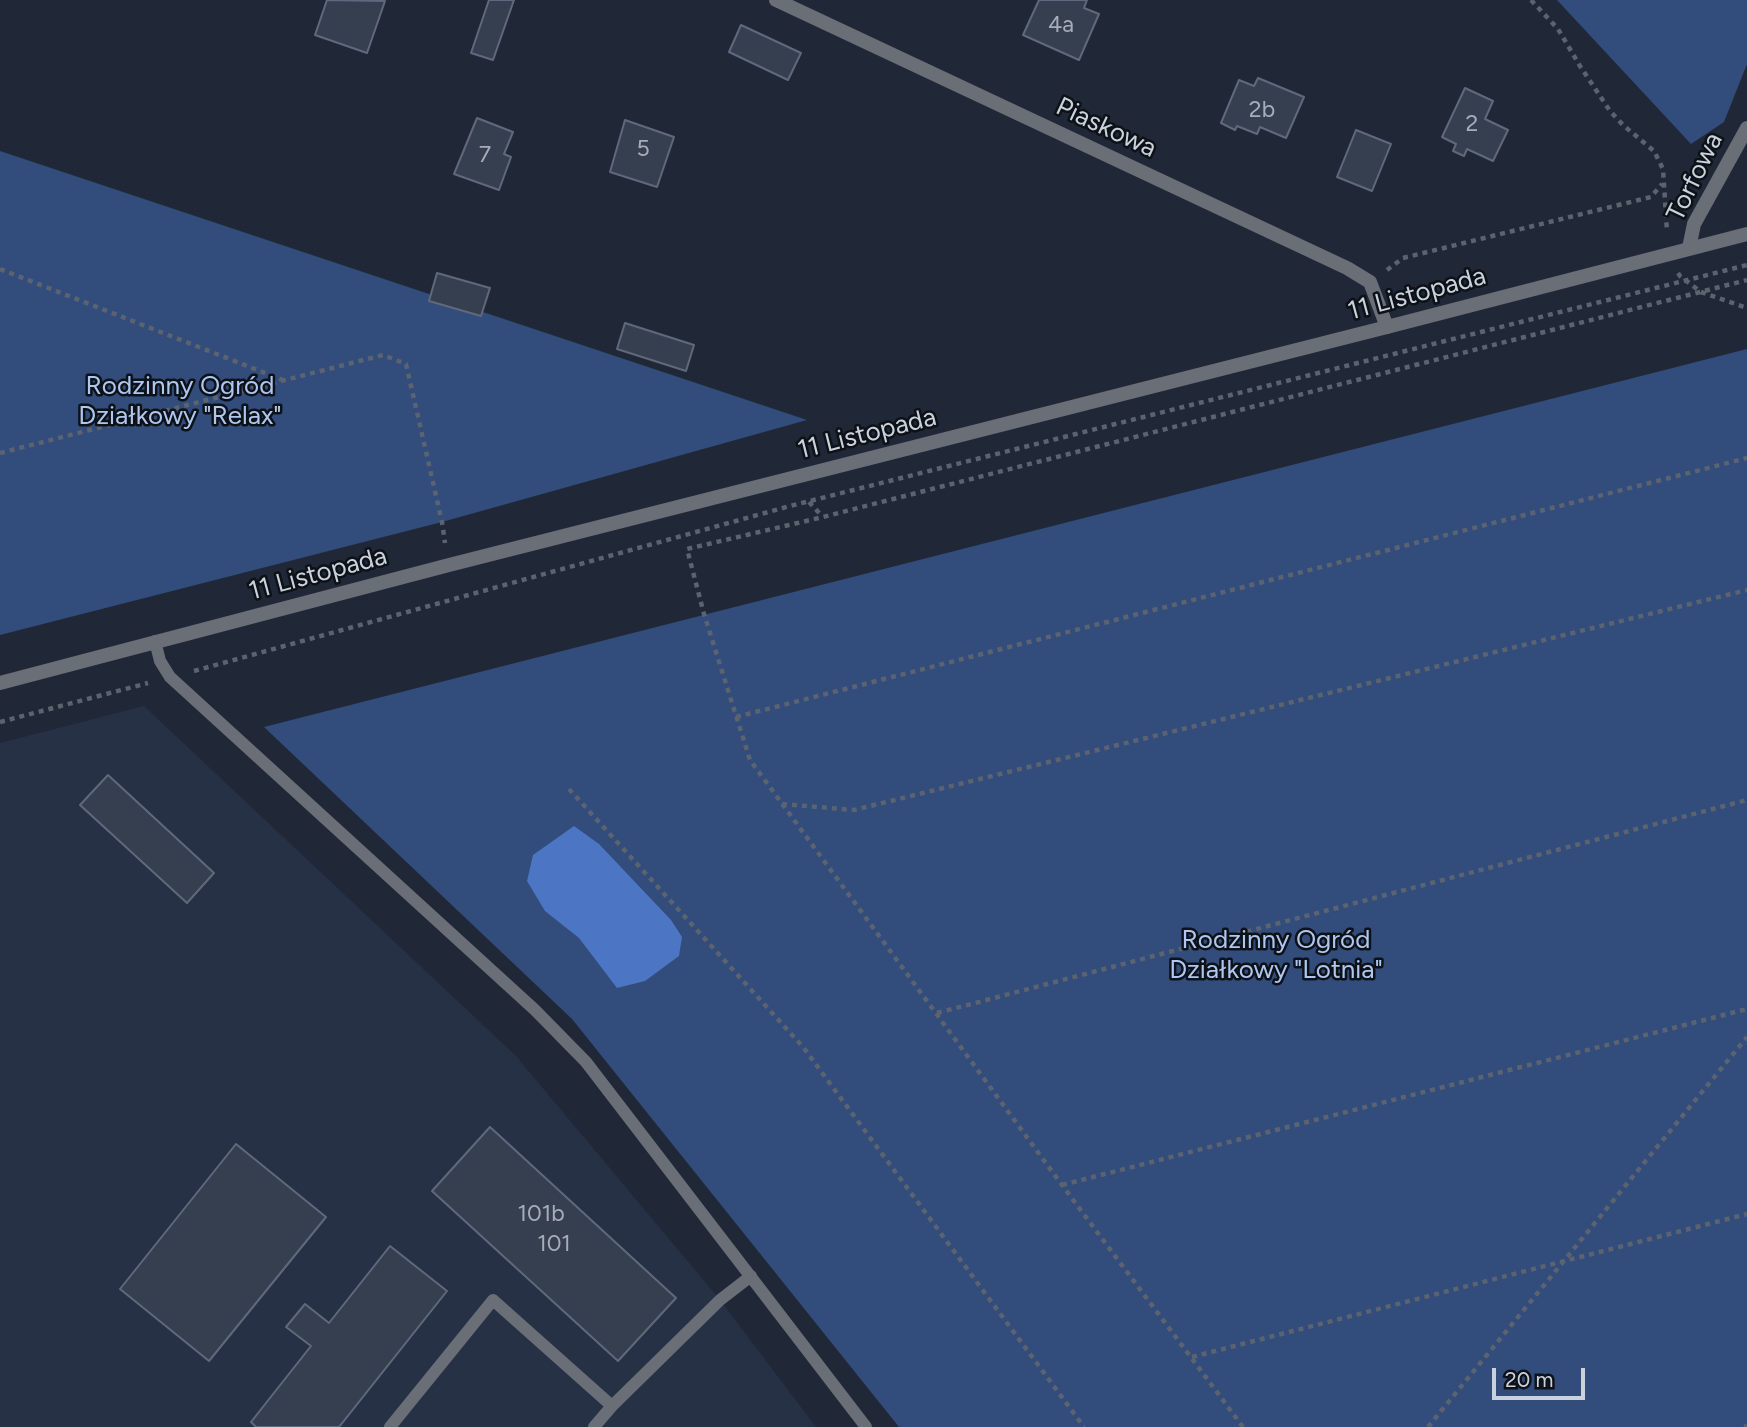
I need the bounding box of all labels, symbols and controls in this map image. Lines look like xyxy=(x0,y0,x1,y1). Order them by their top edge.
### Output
house number: 4a xyxy=(1048,11,1074,39)
street label: Piaskowa xyxy=(1051,91,1161,165)
house number: 2b xyxy=(1249,96,1275,124)
house number: 2 xyxy=(1466,110,1478,138)
street label: Torfowa xyxy=(1660,128,1730,226)
house number: 5 xyxy=(636,135,650,163)
house number: 7 xyxy=(479,141,491,169)
street label: 11 Listopada xyxy=(1345,261,1489,327)
park label: Rodzinny Ogród Działkowy "Relax" xyxy=(78,370,282,432)
street label: 11 Listopada xyxy=(795,402,939,466)
street label: 11 Listopada xyxy=(246,541,390,607)
park label: Rodzinny Ogród Działkowy "Lotnia" xyxy=(1169,924,1383,986)
house number: 101b xyxy=(517,1200,565,1228)
house number: 101 xyxy=(537,1230,571,1258)
scale bar xyxy=(1495,1354,1588,1398)
text: 20 m xyxy=(1505,1367,1553,1392)

